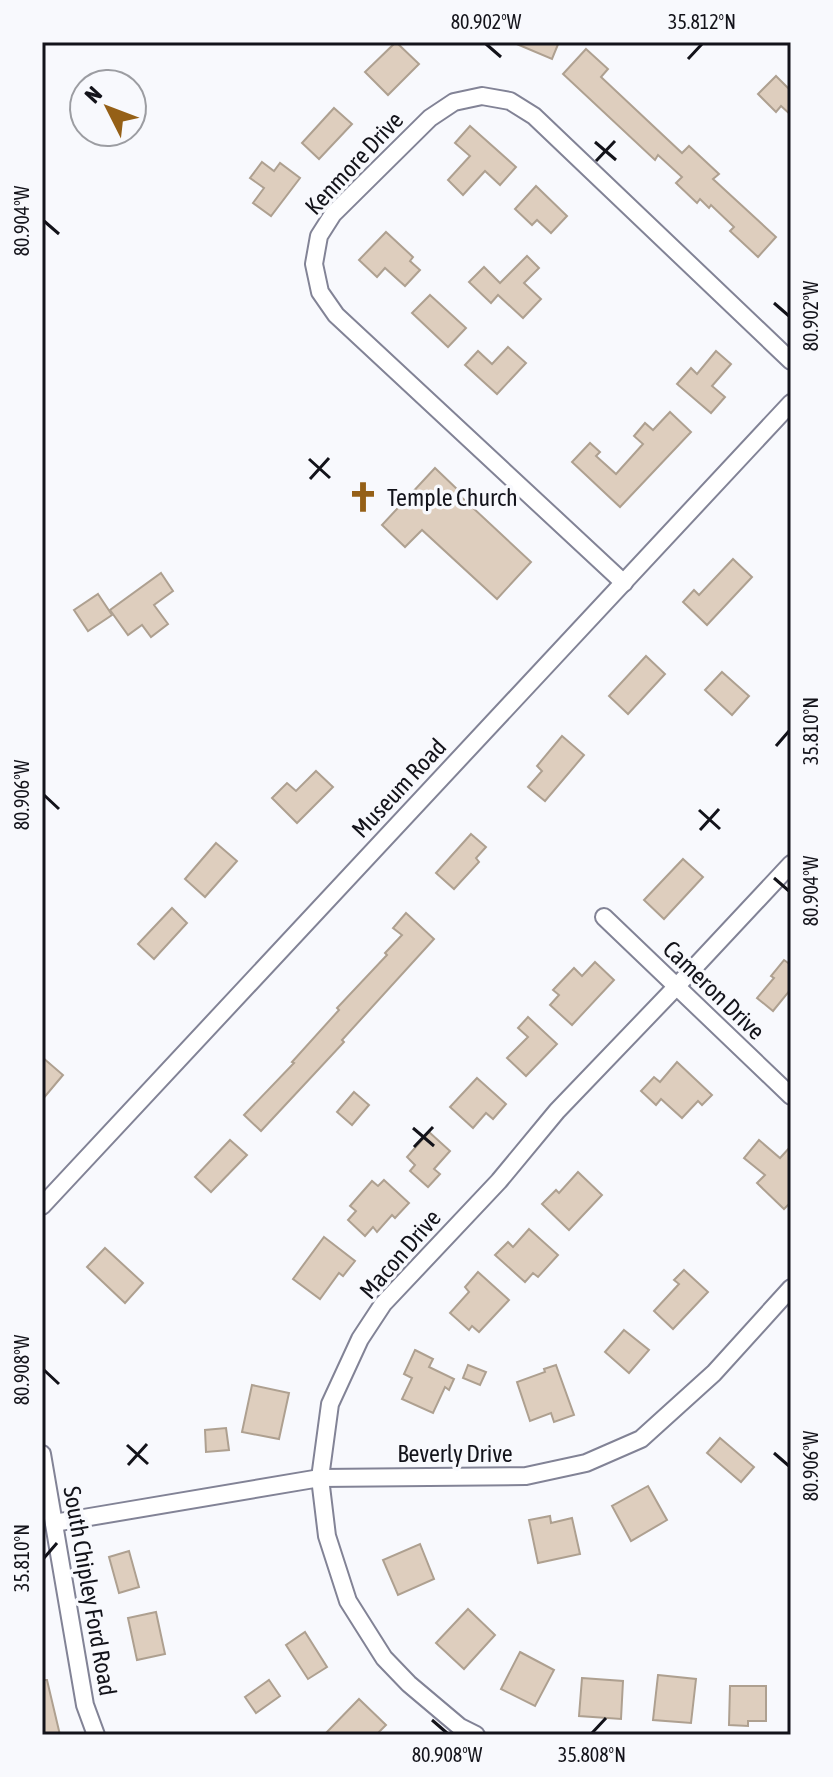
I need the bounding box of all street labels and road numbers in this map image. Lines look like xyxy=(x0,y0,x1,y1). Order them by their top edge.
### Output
street label: Kenmore Drive xyxy=(300,106,408,220)
street label: Museum Road xyxy=(346,733,452,843)
street label: Cameron Drive xyxy=(658,935,770,1045)
street label: Macon Drive xyxy=(354,1204,446,1304)
street label: Beverly Drive xyxy=(397,1440,513,1467)
street label: South Chipley Ford Road xyxy=(58,1484,122,1698)

